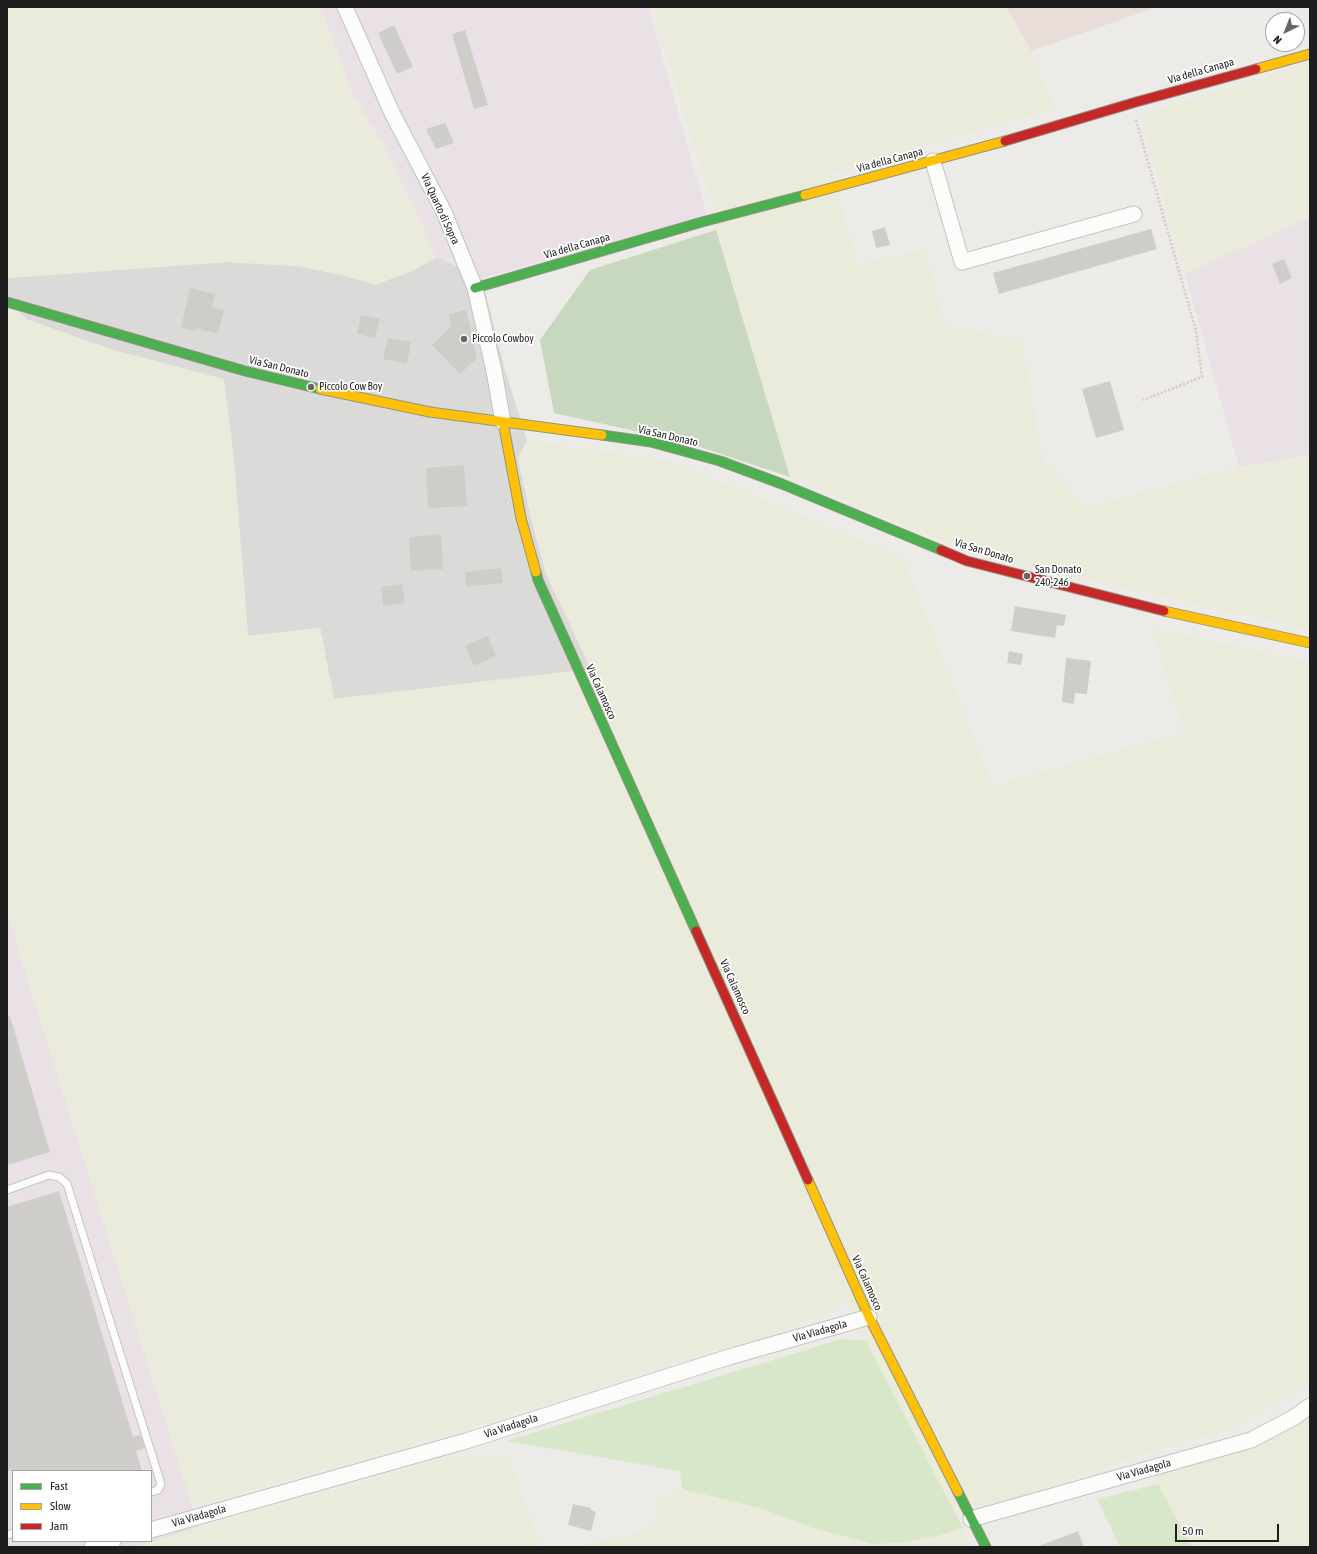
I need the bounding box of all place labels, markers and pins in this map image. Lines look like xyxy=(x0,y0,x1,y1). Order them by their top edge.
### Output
place label: Piccolo Cowboy xyxy=(472,332,534,346)
marker: Piccolo Cowboy xyxy=(459,334,469,344)
place label: Piccolo Cow Boy xyxy=(319,380,382,394)
marker: Piccolo Cow Boy xyxy=(306,382,316,392)
place label: San Donato 240-246 xyxy=(1035,563,1082,589)
marker: San Donato 240-246 xyxy=(1022,571,1032,581)

